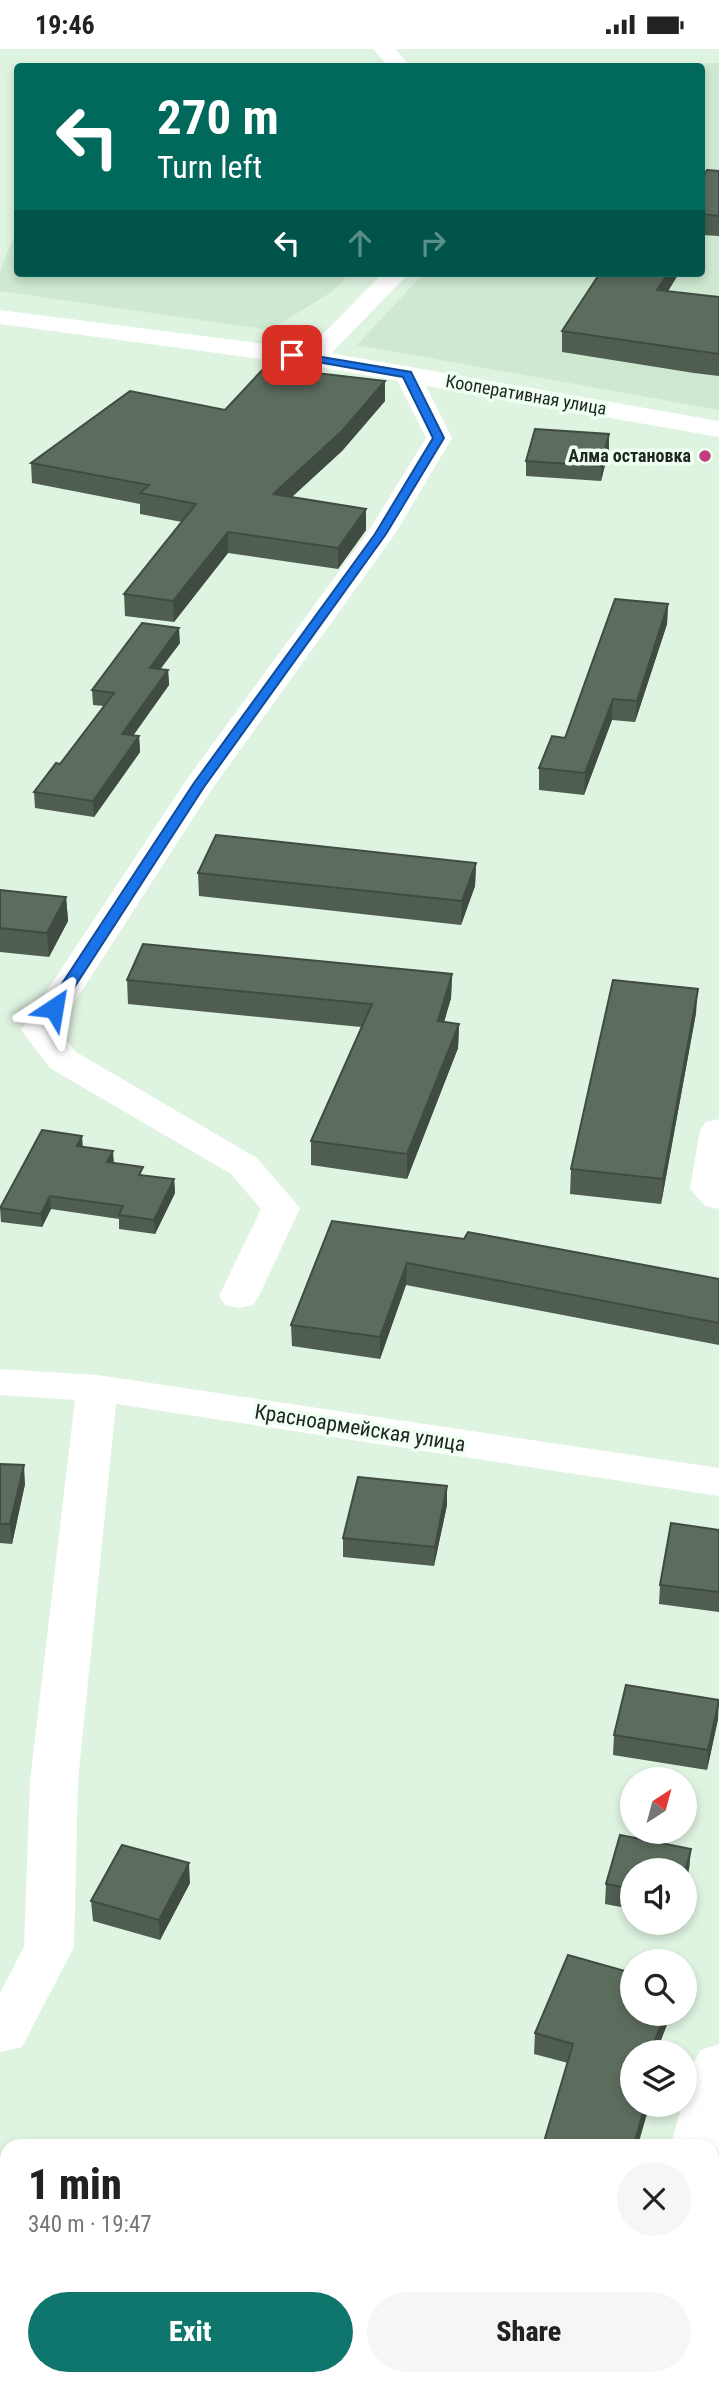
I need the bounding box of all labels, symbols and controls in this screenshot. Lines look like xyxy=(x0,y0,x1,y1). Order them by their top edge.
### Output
text: 19:46 xyxy=(35,10,95,40)
text: 270 m xyxy=(157,89,279,146)
icon: left xyxy=(42,91,133,182)
text: Turn left xyxy=(157,148,262,186)
icon: left xyxy=(268,224,306,262)
icon: ahead xyxy=(341,224,379,262)
icon: right xyxy=(414,224,452,262)
pin xyxy=(262,325,322,385)
icon: arrive xyxy=(273,336,311,374)
street label: Кооперативная улица xyxy=(444,370,608,419)
place label: Алма остановка xyxy=(568,445,691,466)
marker: Алма остановка xyxy=(697,448,713,464)
position arrow xyxy=(17,971,91,1045)
street label: Красноармейская улица xyxy=(253,1399,467,1457)
north arrow xyxy=(620,1767,696,1845)
map controls xyxy=(620,1767,697,2117)
button: sound xyxy=(620,1858,697,1935)
button: search xyxy=(620,1949,697,2026)
button: layers xyxy=(620,2040,697,2117)
text: 1 min xyxy=(28,2160,122,2209)
button: close xyxy=(617,2162,691,2236)
text: 340 m · 19:47 xyxy=(28,2211,152,2238)
button: Exit xyxy=(28,2292,353,2372)
button: Share xyxy=(367,2292,691,2372)

